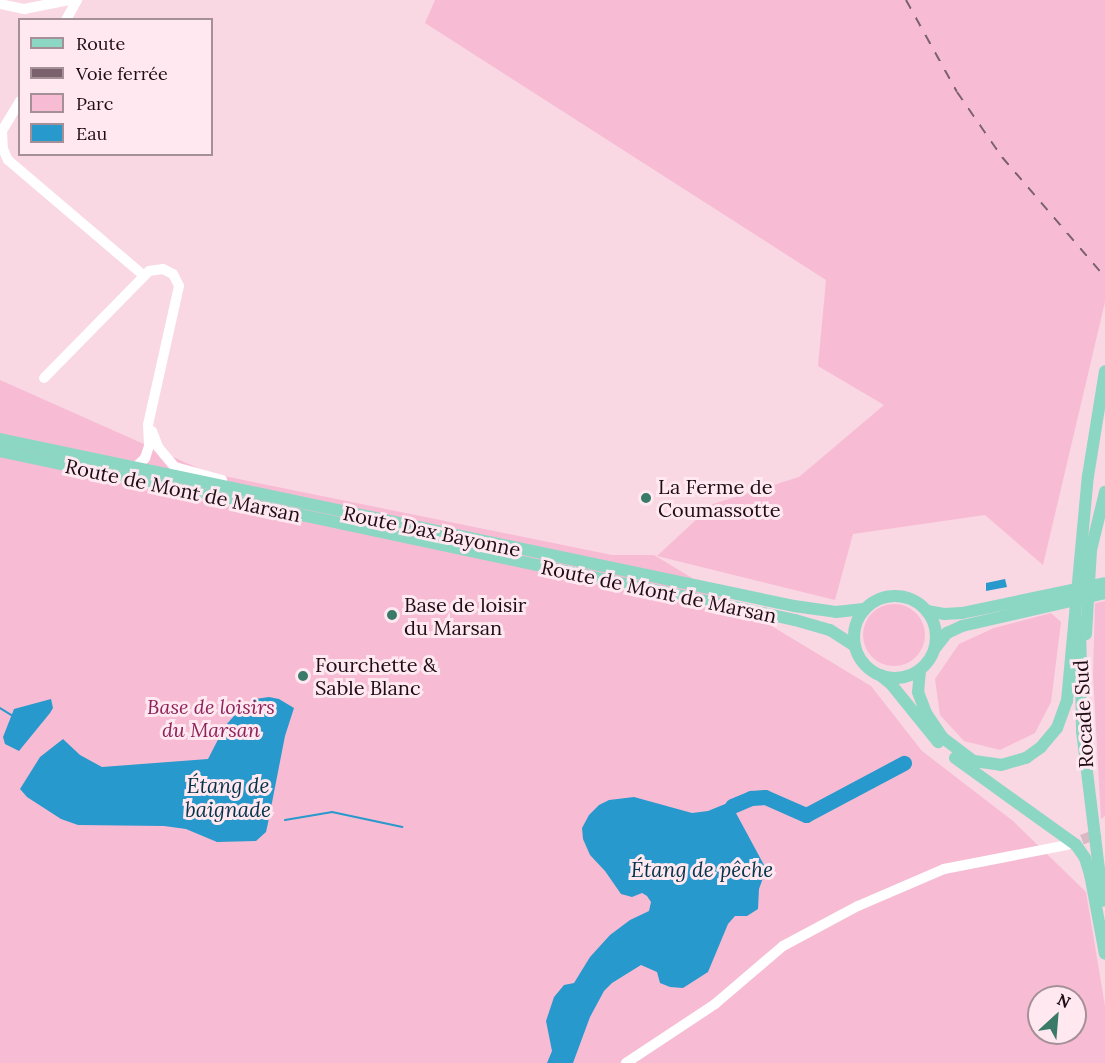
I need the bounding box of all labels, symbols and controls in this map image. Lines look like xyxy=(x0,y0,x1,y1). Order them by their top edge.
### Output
legend xyxy=(18,18,213,156)
text: Route xyxy=(76,32,125,55)
text: Voie ferrée xyxy=(76,62,168,85)
text: Parc xyxy=(76,92,113,115)
text: Eau xyxy=(76,122,107,145)
street label: Route de Mont de Marsan xyxy=(63,453,303,527)
place label: La Ferme de Coumassotte xyxy=(658,474,781,521)
marker: La Ferme de Coumassotte xyxy=(639,491,653,505)
street label: Route Dax Bayonne xyxy=(341,500,523,562)
street label: Route de Mont de Marsan xyxy=(539,554,779,628)
place label: Base de loisir du Marsan xyxy=(404,592,526,639)
marker: Base de loisir du Marsan xyxy=(385,608,399,622)
place label: Fourchette & Sable Blanc xyxy=(315,652,437,699)
street label: Rocade Sud xyxy=(1068,659,1098,769)
marker: Fourchette & Sable Blanc xyxy=(296,669,310,683)
park label: Base de loisirs du Marsan xyxy=(147,694,275,741)
water label: Étang de baignade xyxy=(185,773,271,823)
water label: Étang de pêche xyxy=(631,857,773,883)
north arrow xyxy=(1027,985,1087,1045)
text: N xyxy=(1054,989,1074,1012)

